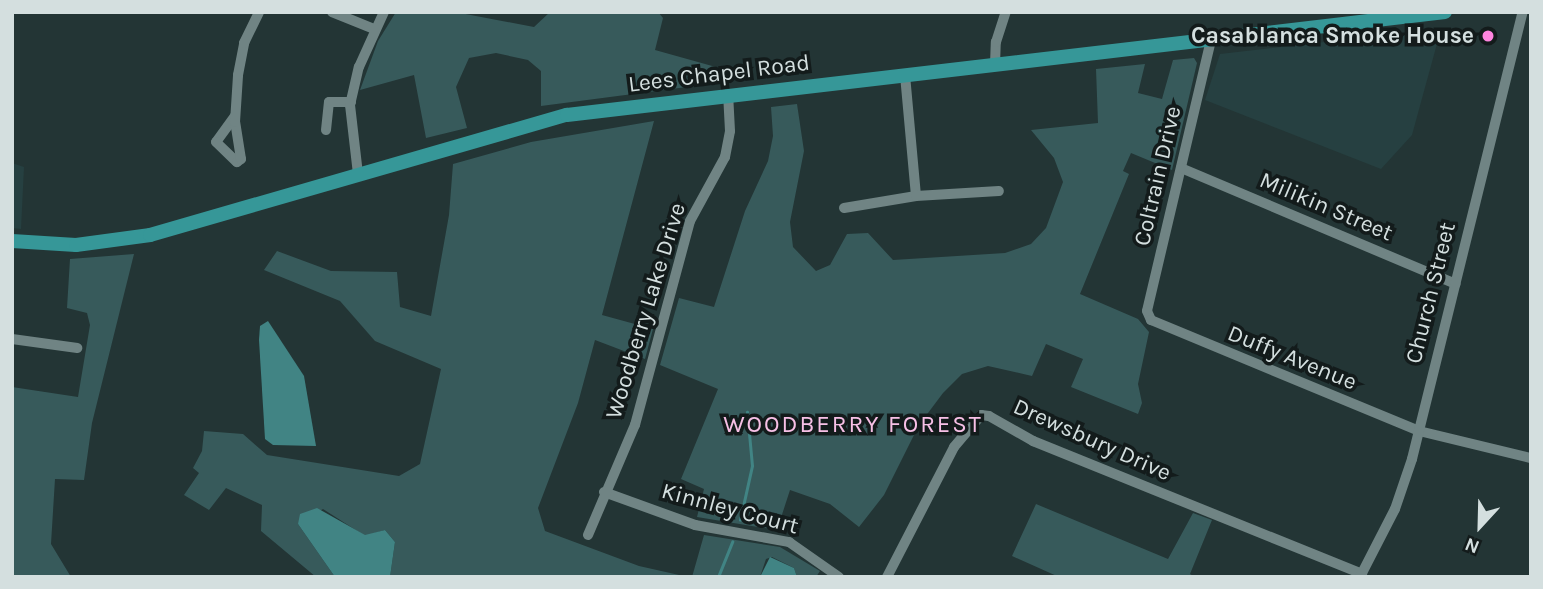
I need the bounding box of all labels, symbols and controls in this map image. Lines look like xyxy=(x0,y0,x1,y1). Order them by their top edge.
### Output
place label: Casablanca Smoke House xyxy=(1191,22,1474,50)
marker: Casablanca Smoke House xyxy=(1480,28,1496,44)
street label: Lees Chapel Road xyxy=(627,49,811,99)
street label: Coltrain Drive xyxy=(1129,103,1187,249)
street label: Milikin Street xyxy=(1255,167,1397,247)
street label: Woodberry Lake Drive xyxy=(600,200,692,422)
street label: Church Street xyxy=(1400,220,1462,366)
street label: Duffy Avenue xyxy=(1223,320,1361,396)
street label: Drewsbury Drive xyxy=(1009,393,1175,487)
district label: WOODBERRY FOREST xyxy=(725,411,981,439)
street label: Kinnley Court xyxy=(659,477,801,541)
north arrow xyxy=(1445,491,1515,561)
text: N xyxy=(1462,533,1483,558)

